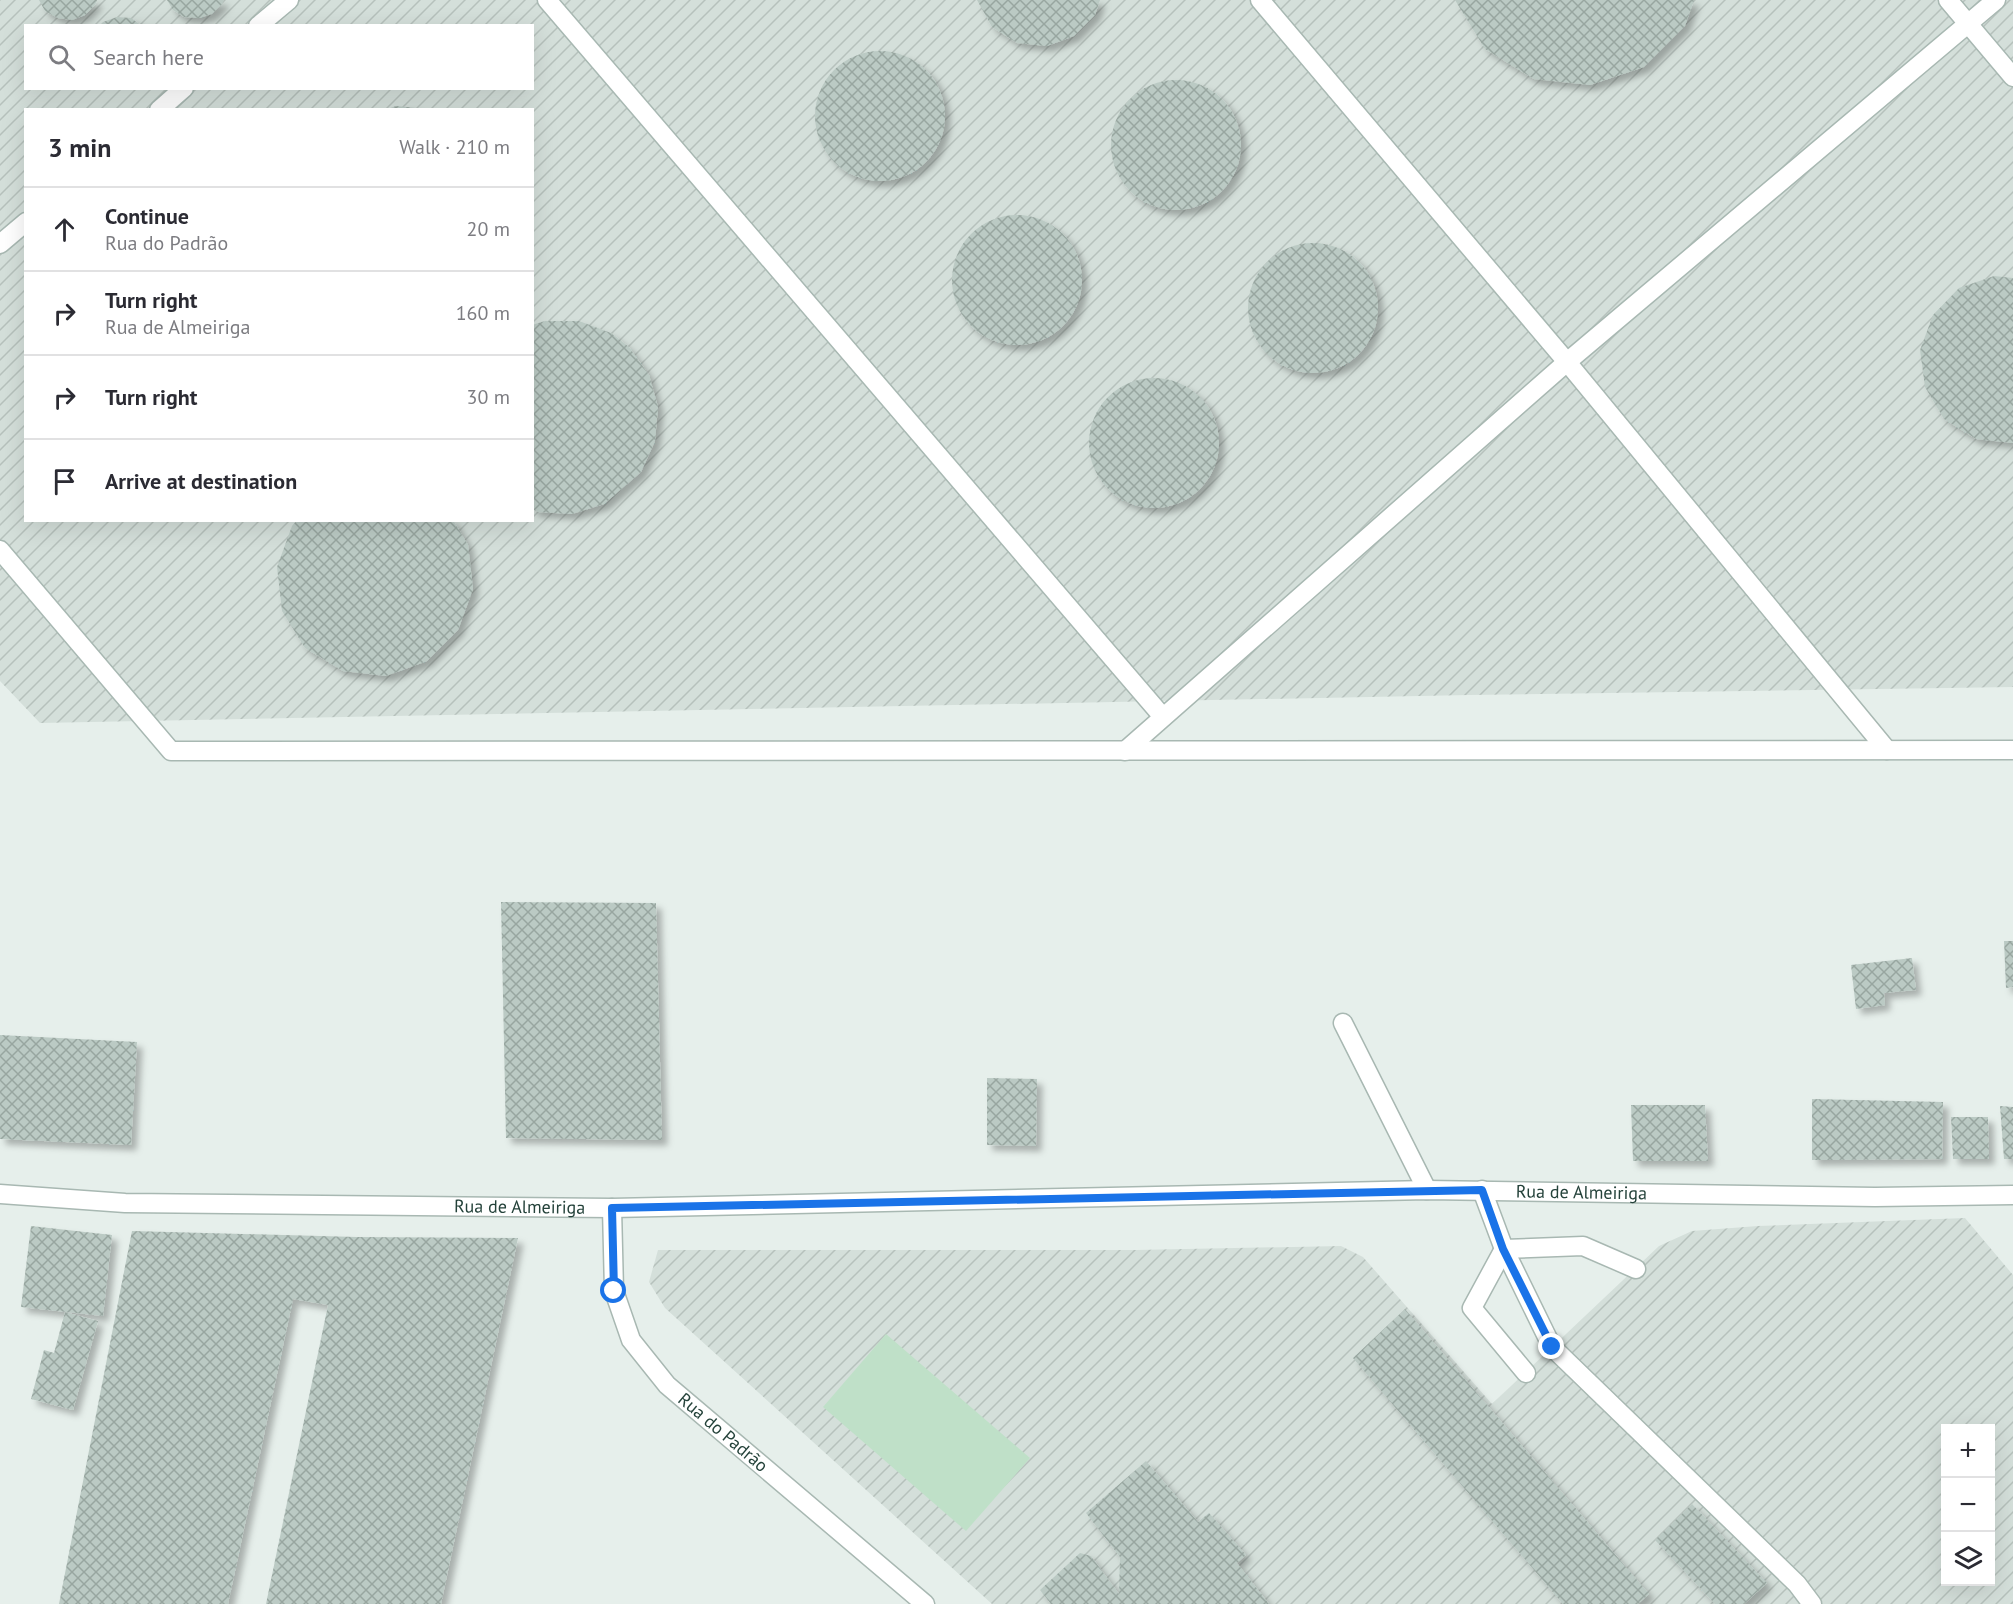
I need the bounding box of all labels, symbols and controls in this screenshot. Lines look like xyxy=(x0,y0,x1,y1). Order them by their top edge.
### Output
search box xyxy=(24,24,534,90)
icon: search xyxy=(45,41,78,74)
text: Search here xyxy=(93,43,204,71)
text: 3 min xyxy=(48,131,111,164)
text: Walk · 210 m xyxy=(399,134,510,160)
text: Continue xyxy=(105,202,189,230)
icon: ahead xyxy=(48,213,81,246)
text: 20 m xyxy=(467,216,510,242)
text: Rua do Padrão xyxy=(105,230,228,256)
text: Turn right xyxy=(105,286,197,314)
icon: right xyxy=(48,297,81,330)
text: 160 m xyxy=(456,300,510,326)
text: Rua de Almeiriga xyxy=(105,314,250,340)
icon: right xyxy=(48,381,81,414)
text: Turn right xyxy=(105,383,197,411)
text: 30 m xyxy=(467,384,510,410)
icon: arrive xyxy=(48,465,81,498)
text: Arrive at destination xyxy=(105,467,297,495)
street label: Rua de Almeiriga xyxy=(1516,1179,1647,1204)
street label: Rua de Almeiriga xyxy=(454,1194,585,1219)
route start xyxy=(600,1277,626,1303)
route end xyxy=(1538,1333,1564,1359)
street label: Rua do Padrão xyxy=(674,1388,773,1477)
map controls xyxy=(1941,1424,1995,1586)
button: + xyxy=(1941,1424,1995,1478)
button: − xyxy=(1941,1478,1995,1532)
button: layers xyxy=(1941,1532,1995,1586)

